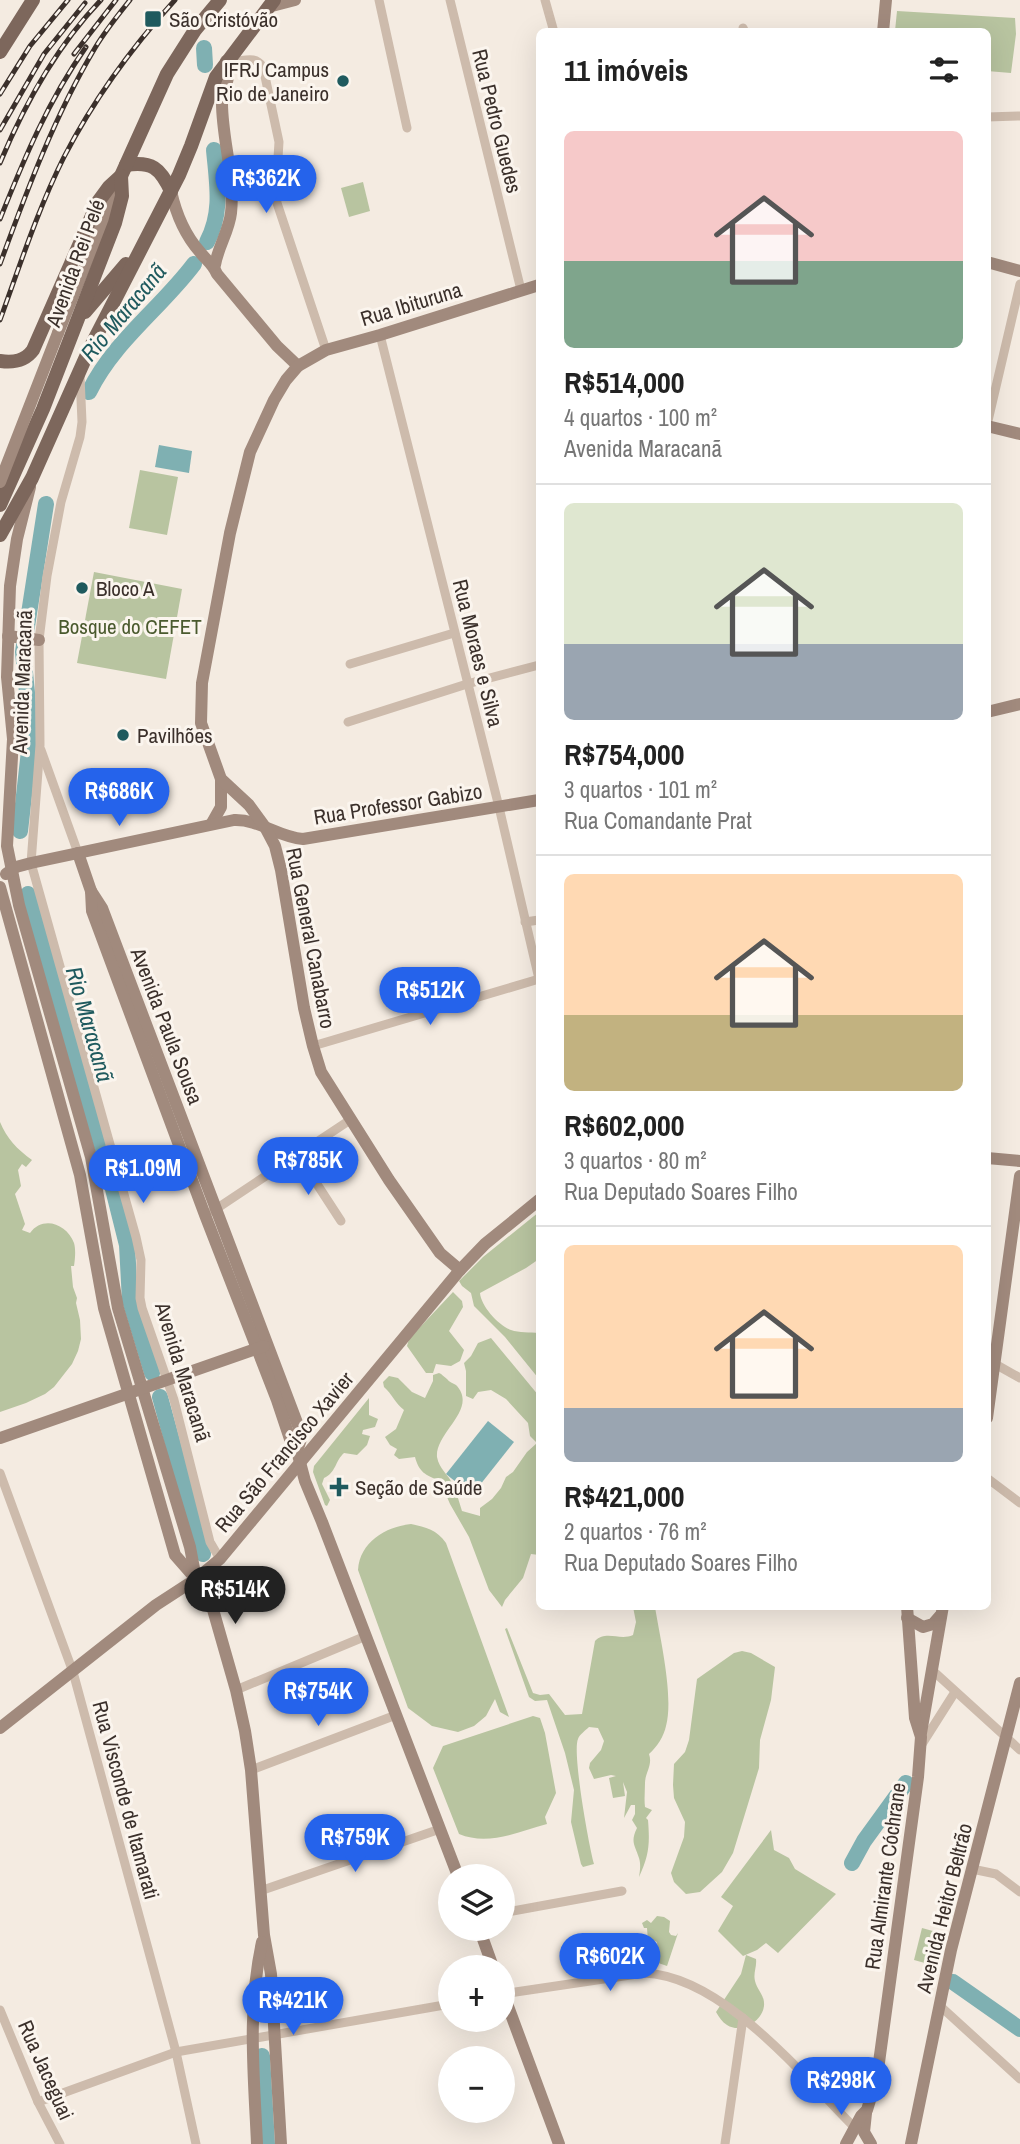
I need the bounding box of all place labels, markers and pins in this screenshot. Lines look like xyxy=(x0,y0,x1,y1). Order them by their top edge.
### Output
place label: São Cristóvão xyxy=(169,5,278,34)
marker: São Cristóvão xyxy=(143,9,163,29)
place label: IFRJ Campus Rio de Janeiro xyxy=(216,55,329,108)
marker: IFRJ Campus Rio de Janeiro xyxy=(335,73,351,89)
pin: R$362K xyxy=(209,156,323,215)
place label: Bloco A xyxy=(96,574,155,603)
marker: Bloco A xyxy=(74,580,90,596)
place label: Pavilhões xyxy=(137,721,213,750)
marker: Pavilhões xyxy=(115,727,131,743)
pin: R$686K xyxy=(62,768,176,828)
pin: R$512K xyxy=(373,968,487,1027)
pin: R$785K xyxy=(251,1138,365,1197)
pin: R$1.09M xyxy=(78,1146,208,1205)
place label: Seção de Saúde xyxy=(355,1473,482,1502)
marker: Seção de Saúde xyxy=(329,1477,349,1497)
pin: R$514K xyxy=(178,1566,292,1626)
pin: R$754K xyxy=(261,1668,375,1728)
pin: R$759K xyxy=(298,1814,412,1874)
pin: R$602K xyxy=(553,1934,667,1993)
pin: R$421K xyxy=(236,1978,350,2037)
pin: R$298K xyxy=(784,2058,898,2117)

